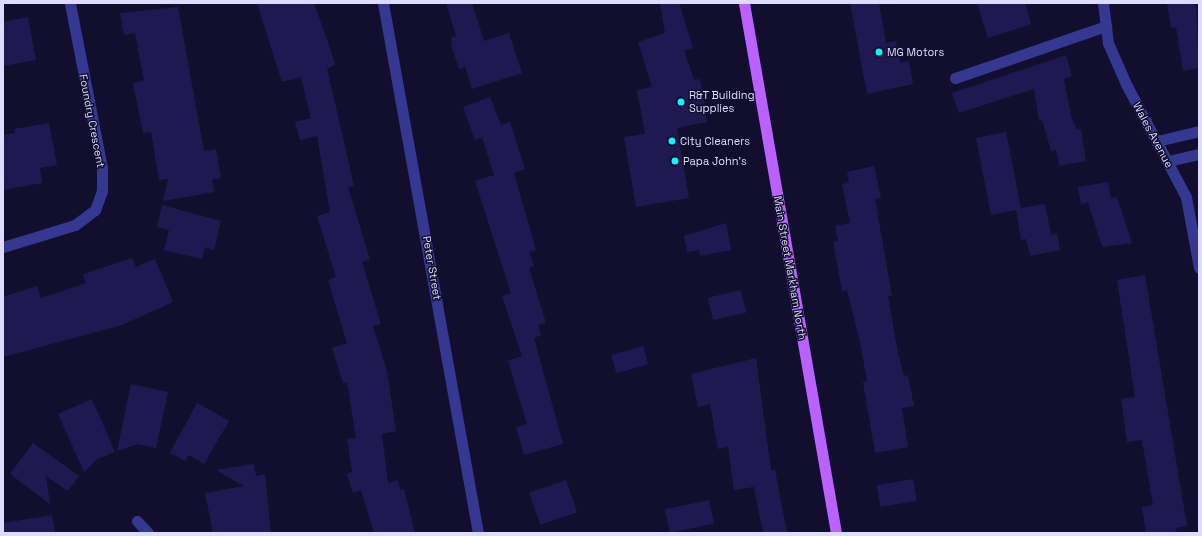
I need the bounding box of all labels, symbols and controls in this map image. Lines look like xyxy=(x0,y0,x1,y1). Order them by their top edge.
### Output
place label: MG Motors xyxy=(887,45,944,59)
marker: MG Motors xyxy=(874,47,884,57)
street label: Foundry Crescent xyxy=(76,73,108,169)
place label: R&T Building Supplies xyxy=(689,89,755,115)
marker: R&T Building Supplies xyxy=(676,97,686,107)
street label: Wales Avenue xyxy=(1130,100,1176,170)
place label: City Cleaners xyxy=(680,134,750,148)
marker: City Cleaners xyxy=(667,136,677,146)
place label: Papa John's xyxy=(683,154,747,168)
marker: Papa John's xyxy=(670,156,680,166)
street label: Main Street Markham North xyxy=(771,195,809,341)
street label: Peter Street xyxy=(420,235,444,301)

